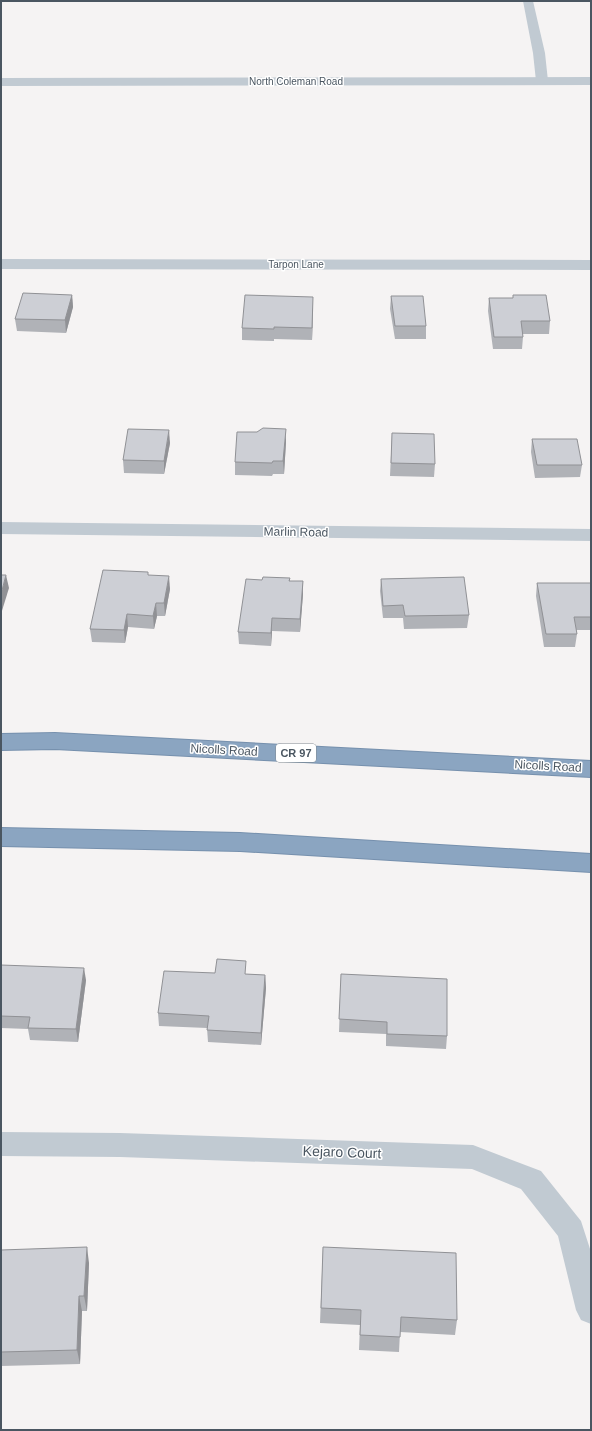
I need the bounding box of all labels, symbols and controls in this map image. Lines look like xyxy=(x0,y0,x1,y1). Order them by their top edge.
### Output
street label: North Coleman Road xyxy=(249,76,343,87)
street label: Tarpon Lane xyxy=(268,259,324,270)
street label: Marlin Road xyxy=(264,524,328,540)
street label: Nicolls Road xyxy=(190,741,258,759)
road number: CR 97 xyxy=(276,744,316,762)
street label: Nicolls Road xyxy=(514,757,582,775)
street label: Kejaro Court xyxy=(302,1143,382,1161)

